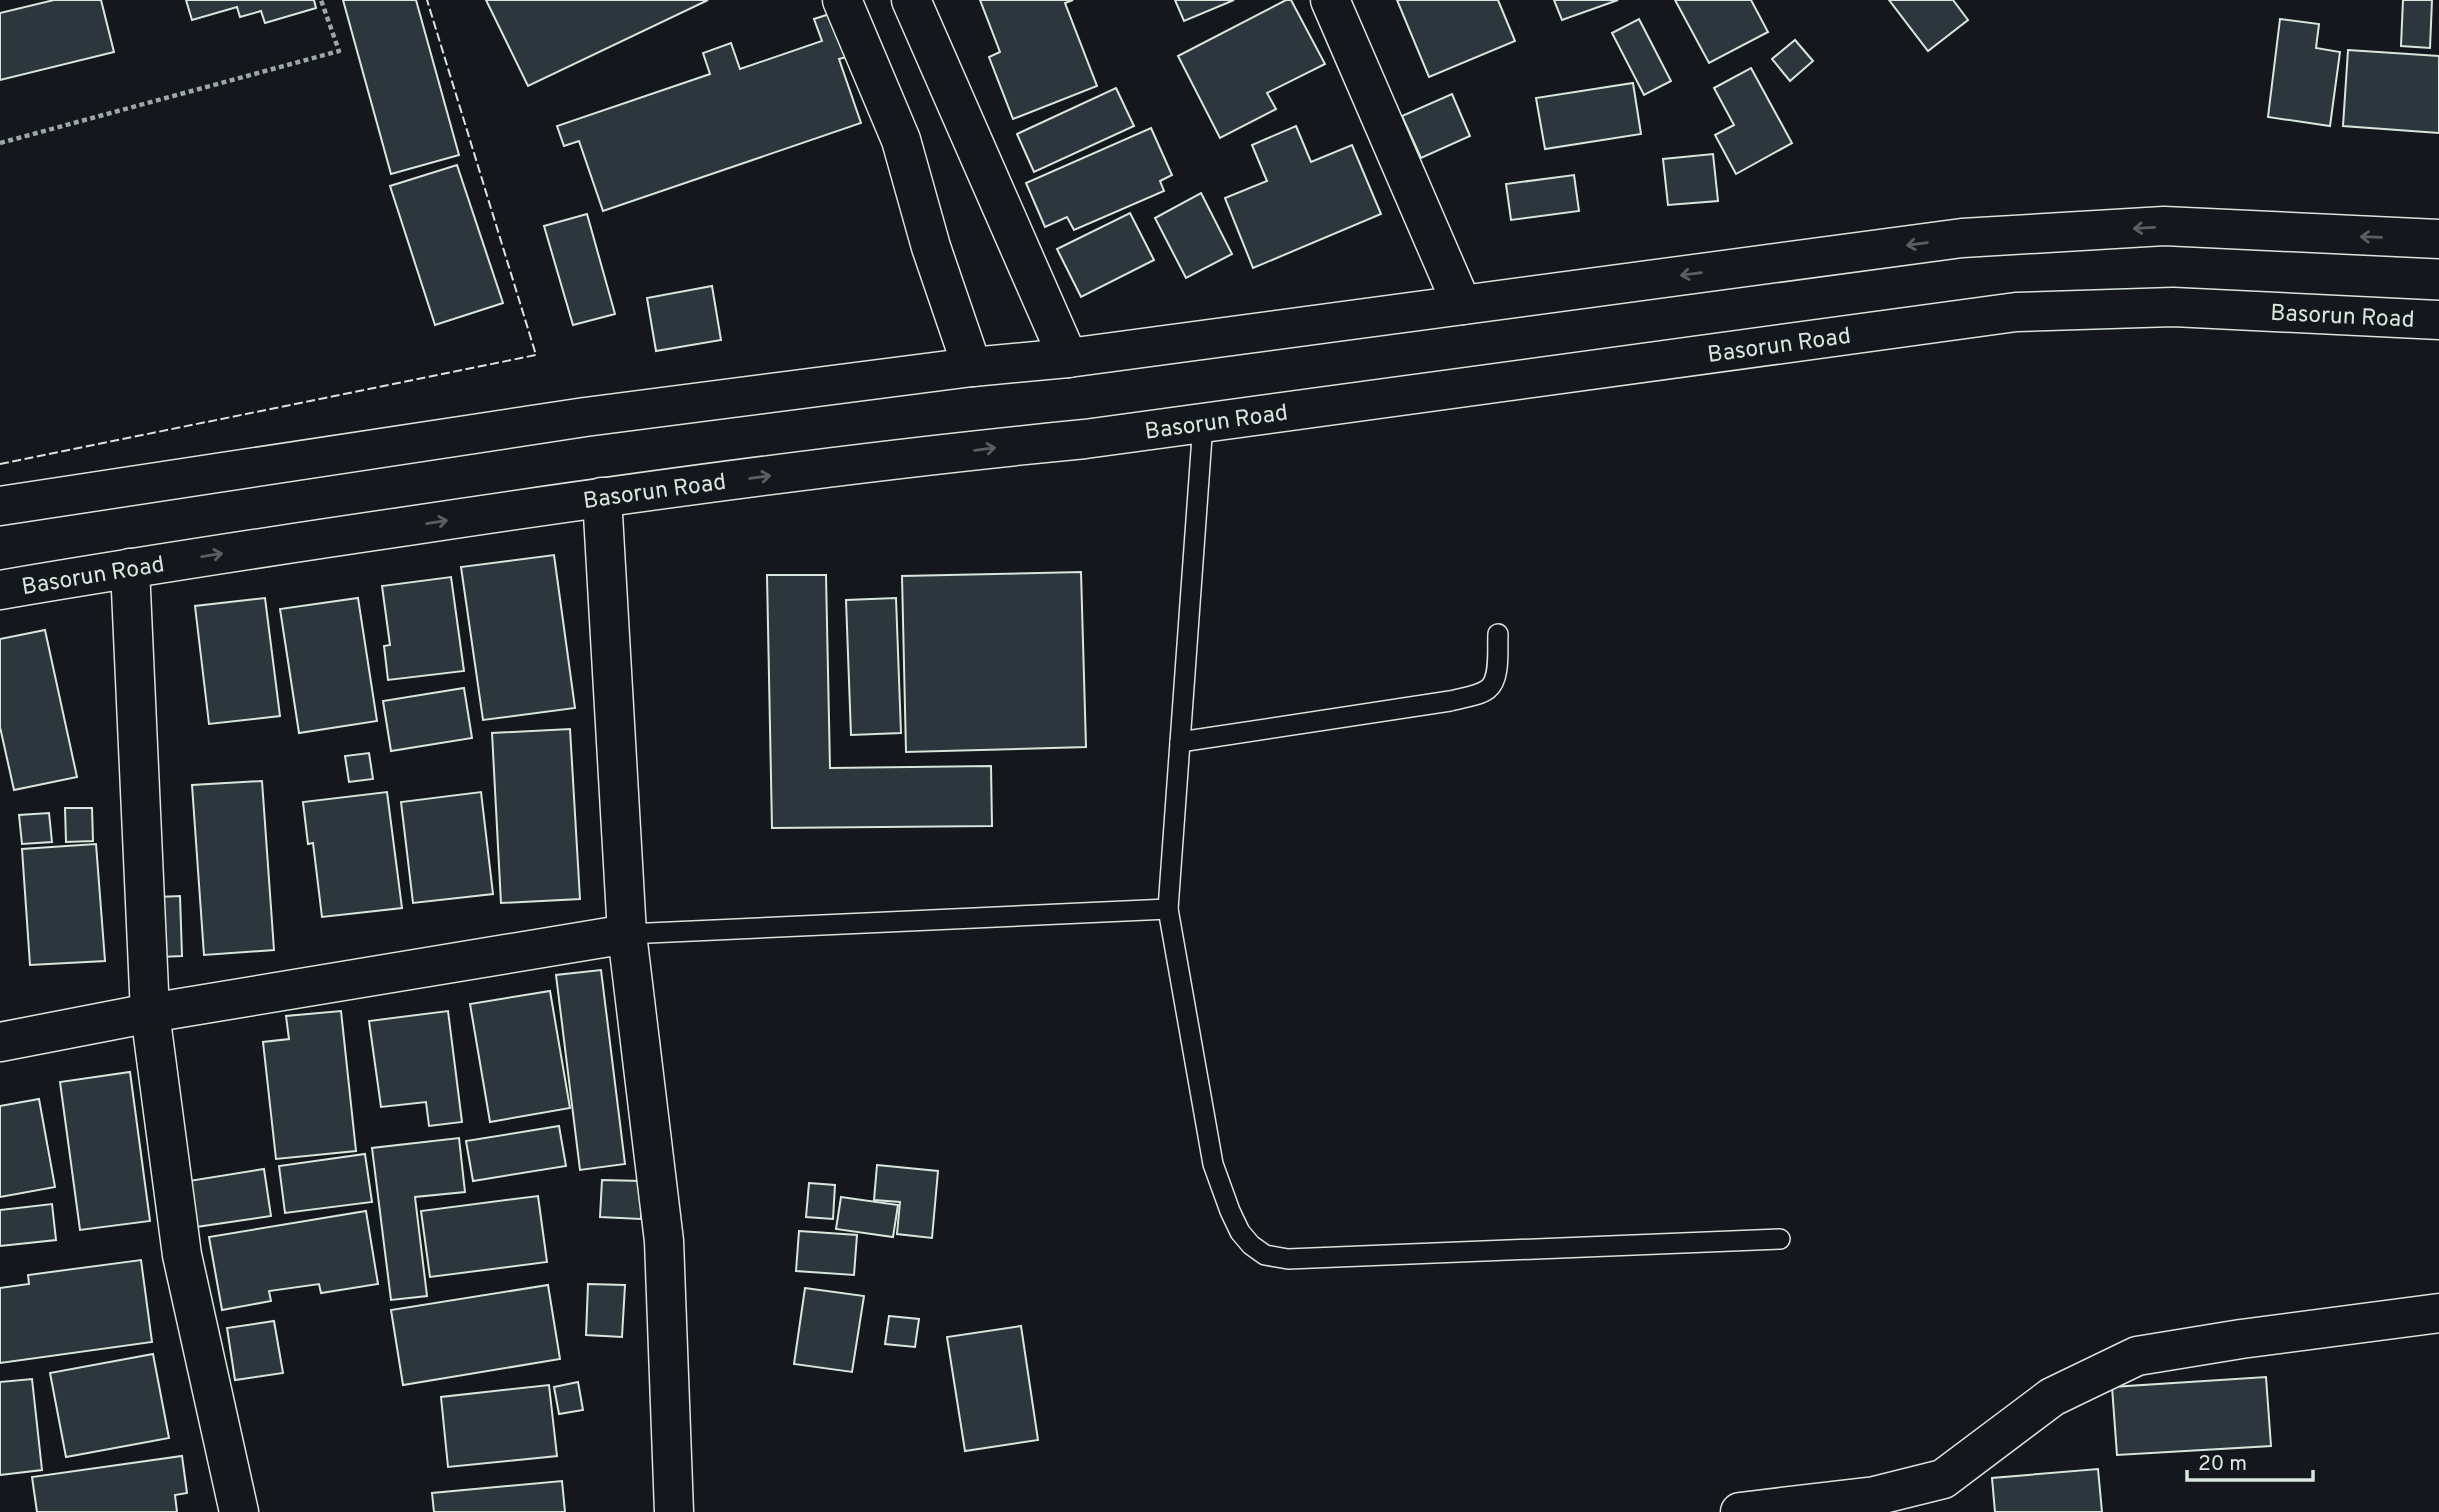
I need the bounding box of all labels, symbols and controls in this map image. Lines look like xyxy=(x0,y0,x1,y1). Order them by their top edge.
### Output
one-way arrow xyxy=(2132,221,2155,234)
one-way arrow xyxy=(2360,230,2383,243)
one-way arrow xyxy=(1906,237,1929,250)
one-way arrow xyxy=(1680,268,1703,281)
street label: Basorun Road xyxy=(2270,300,2415,336)
street label: Basorun Road xyxy=(1706,323,1853,371)
street label: Basorun Road xyxy=(1143,399,1290,448)
one-way arrow xyxy=(974,442,996,455)
street label: Basorun Road xyxy=(581,469,728,517)
one-way arrow xyxy=(748,470,771,483)
one-way arrow xyxy=(425,515,448,528)
one-way arrow xyxy=(200,549,223,562)
street label: Basorun Road xyxy=(20,551,167,603)
scale bar xyxy=(2187,1438,2313,1482)
text: 20 m xyxy=(2198,1451,2247,1478)

